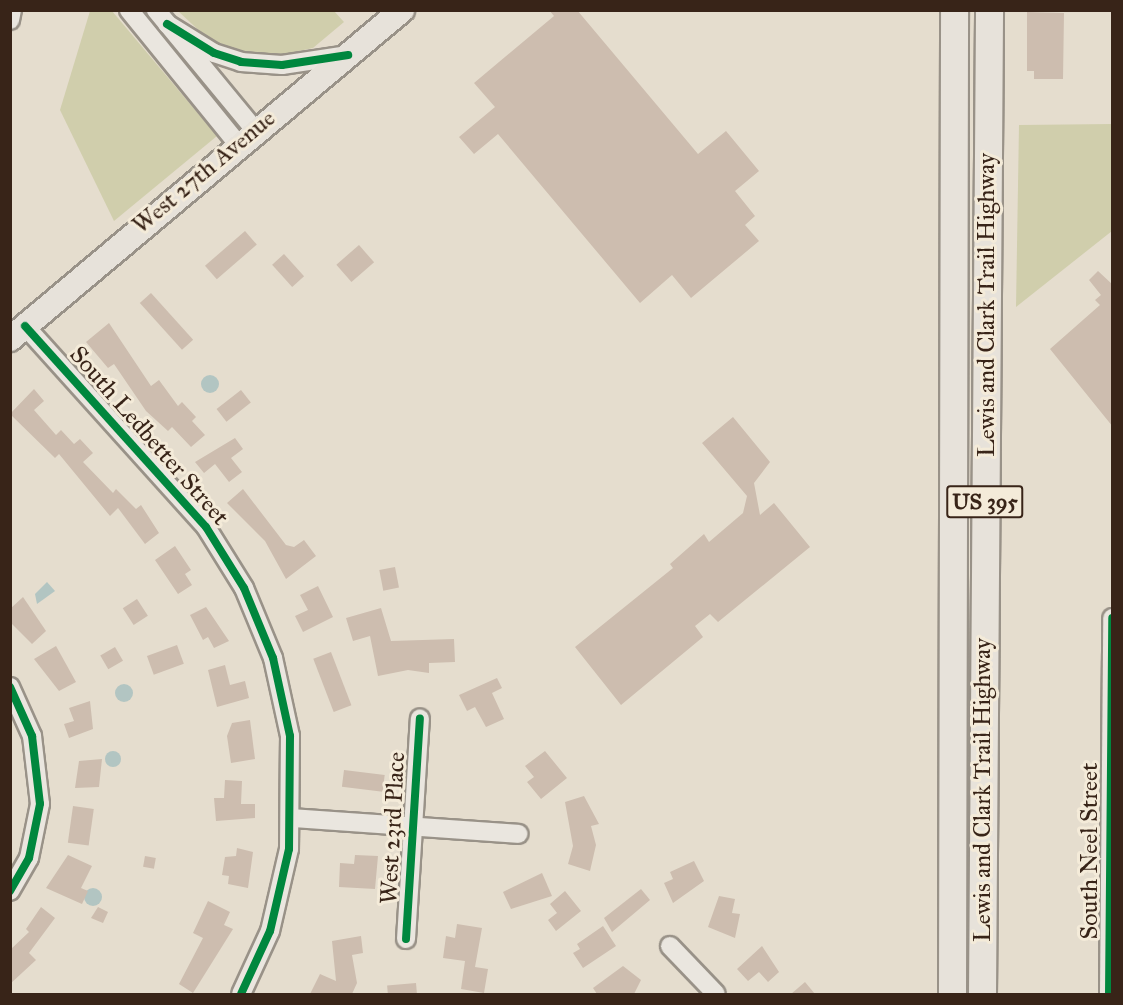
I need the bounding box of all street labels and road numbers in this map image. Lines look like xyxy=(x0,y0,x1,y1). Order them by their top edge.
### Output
street label: West 27th Avenue xyxy=(127,104,281,240)
street label: Lewis and Clark Trail Highway xyxy=(973,153,1001,457)
street label: South Ledbetter Street xyxy=(63,340,235,532)
road number: US 395 xyxy=(946,483,1024,521)
street label: Lewis and Clark Trail Highway xyxy=(969,638,997,942)
street label: West 23rd Place xyxy=(375,751,411,905)
street label: South Neel Street xyxy=(1076,762,1104,940)

